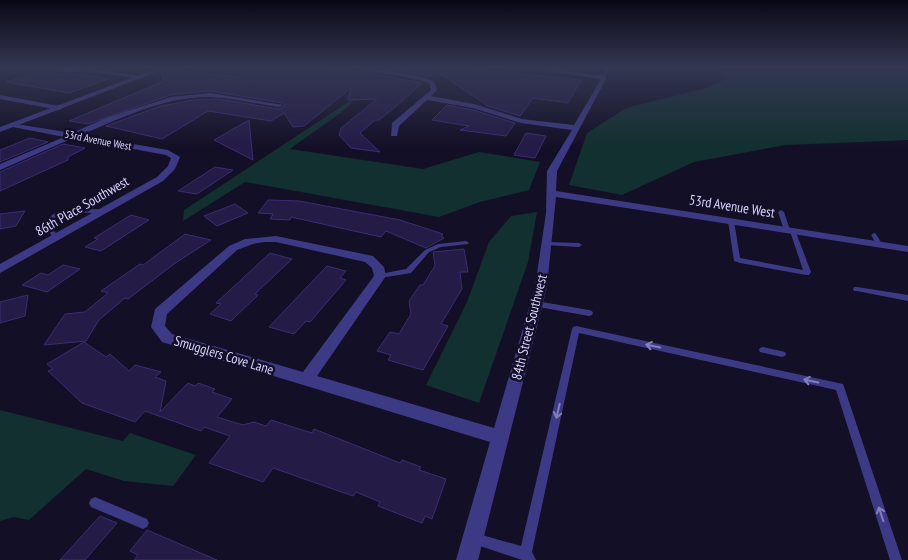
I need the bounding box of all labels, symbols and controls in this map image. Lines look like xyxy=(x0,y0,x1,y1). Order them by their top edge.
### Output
street label: 53rd Avenue West xyxy=(63,127,133,153)
street label: 86th Place Southwest xyxy=(32,172,132,240)
street label: 53rd Avenue West xyxy=(688,190,776,222)
street label: 84th Street Southwest xyxy=(507,272,551,382)
street label: Smugglers Cove Lane xyxy=(172,331,276,379)
one-way arrow xyxy=(645,340,661,350)
one-way arrow xyxy=(804,375,820,385)
one-way arrow xyxy=(553,402,562,418)
one-way arrow xyxy=(876,506,886,522)

